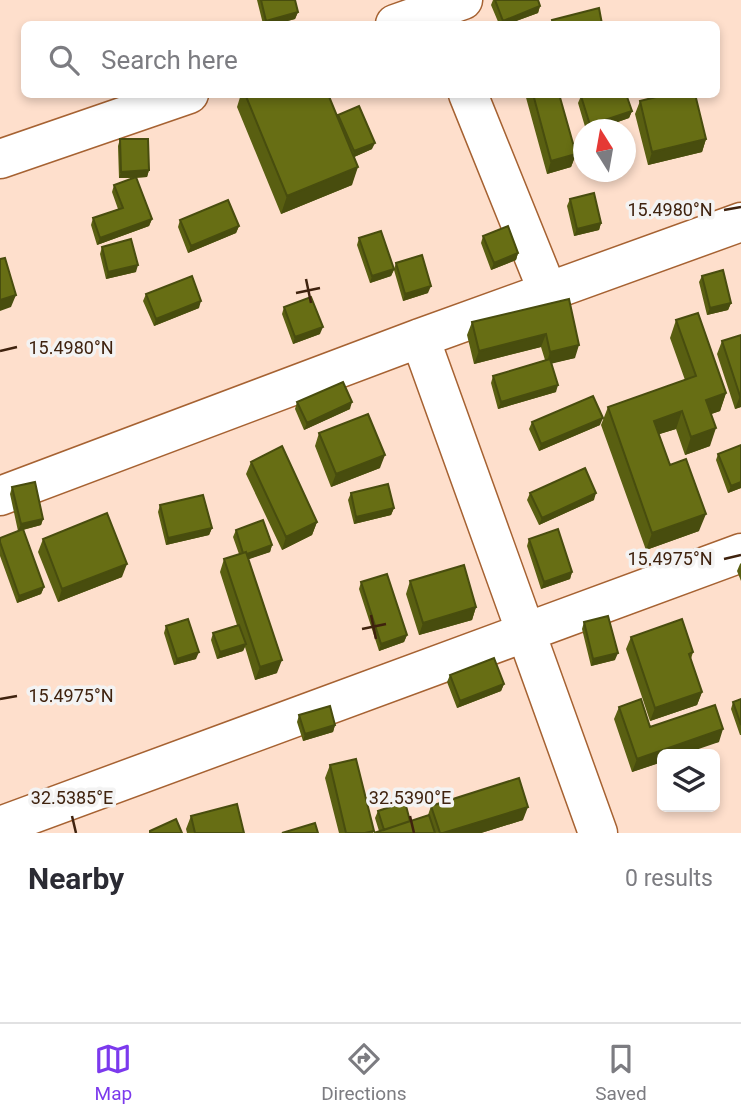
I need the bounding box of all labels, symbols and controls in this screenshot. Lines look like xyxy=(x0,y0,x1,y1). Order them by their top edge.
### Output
search box xyxy=(21,21,720,98)
icon: search xyxy=(45,41,83,79)
text: Search here xyxy=(101,45,238,75)
north arrow xyxy=(573,119,636,182)
text: 15.4980°N xyxy=(627,199,713,220)
text: 15.4980°N xyxy=(28,337,114,358)
text: 15.4975°N xyxy=(627,548,713,569)
text: 15.4975°N xyxy=(28,685,114,706)
map controls xyxy=(657,749,720,812)
button: layers xyxy=(657,749,720,812)
text: 32.5385°E xyxy=(31,787,113,808)
text: 32.5390°E xyxy=(369,787,451,808)
text: Nearby xyxy=(28,861,124,896)
text: 0 results xyxy=(625,865,713,892)
tab: Map xyxy=(94,1040,132,1105)
tab: Directions xyxy=(321,1040,406,1105)
tab: Saved xyxy=(595,1040,647,1105)

